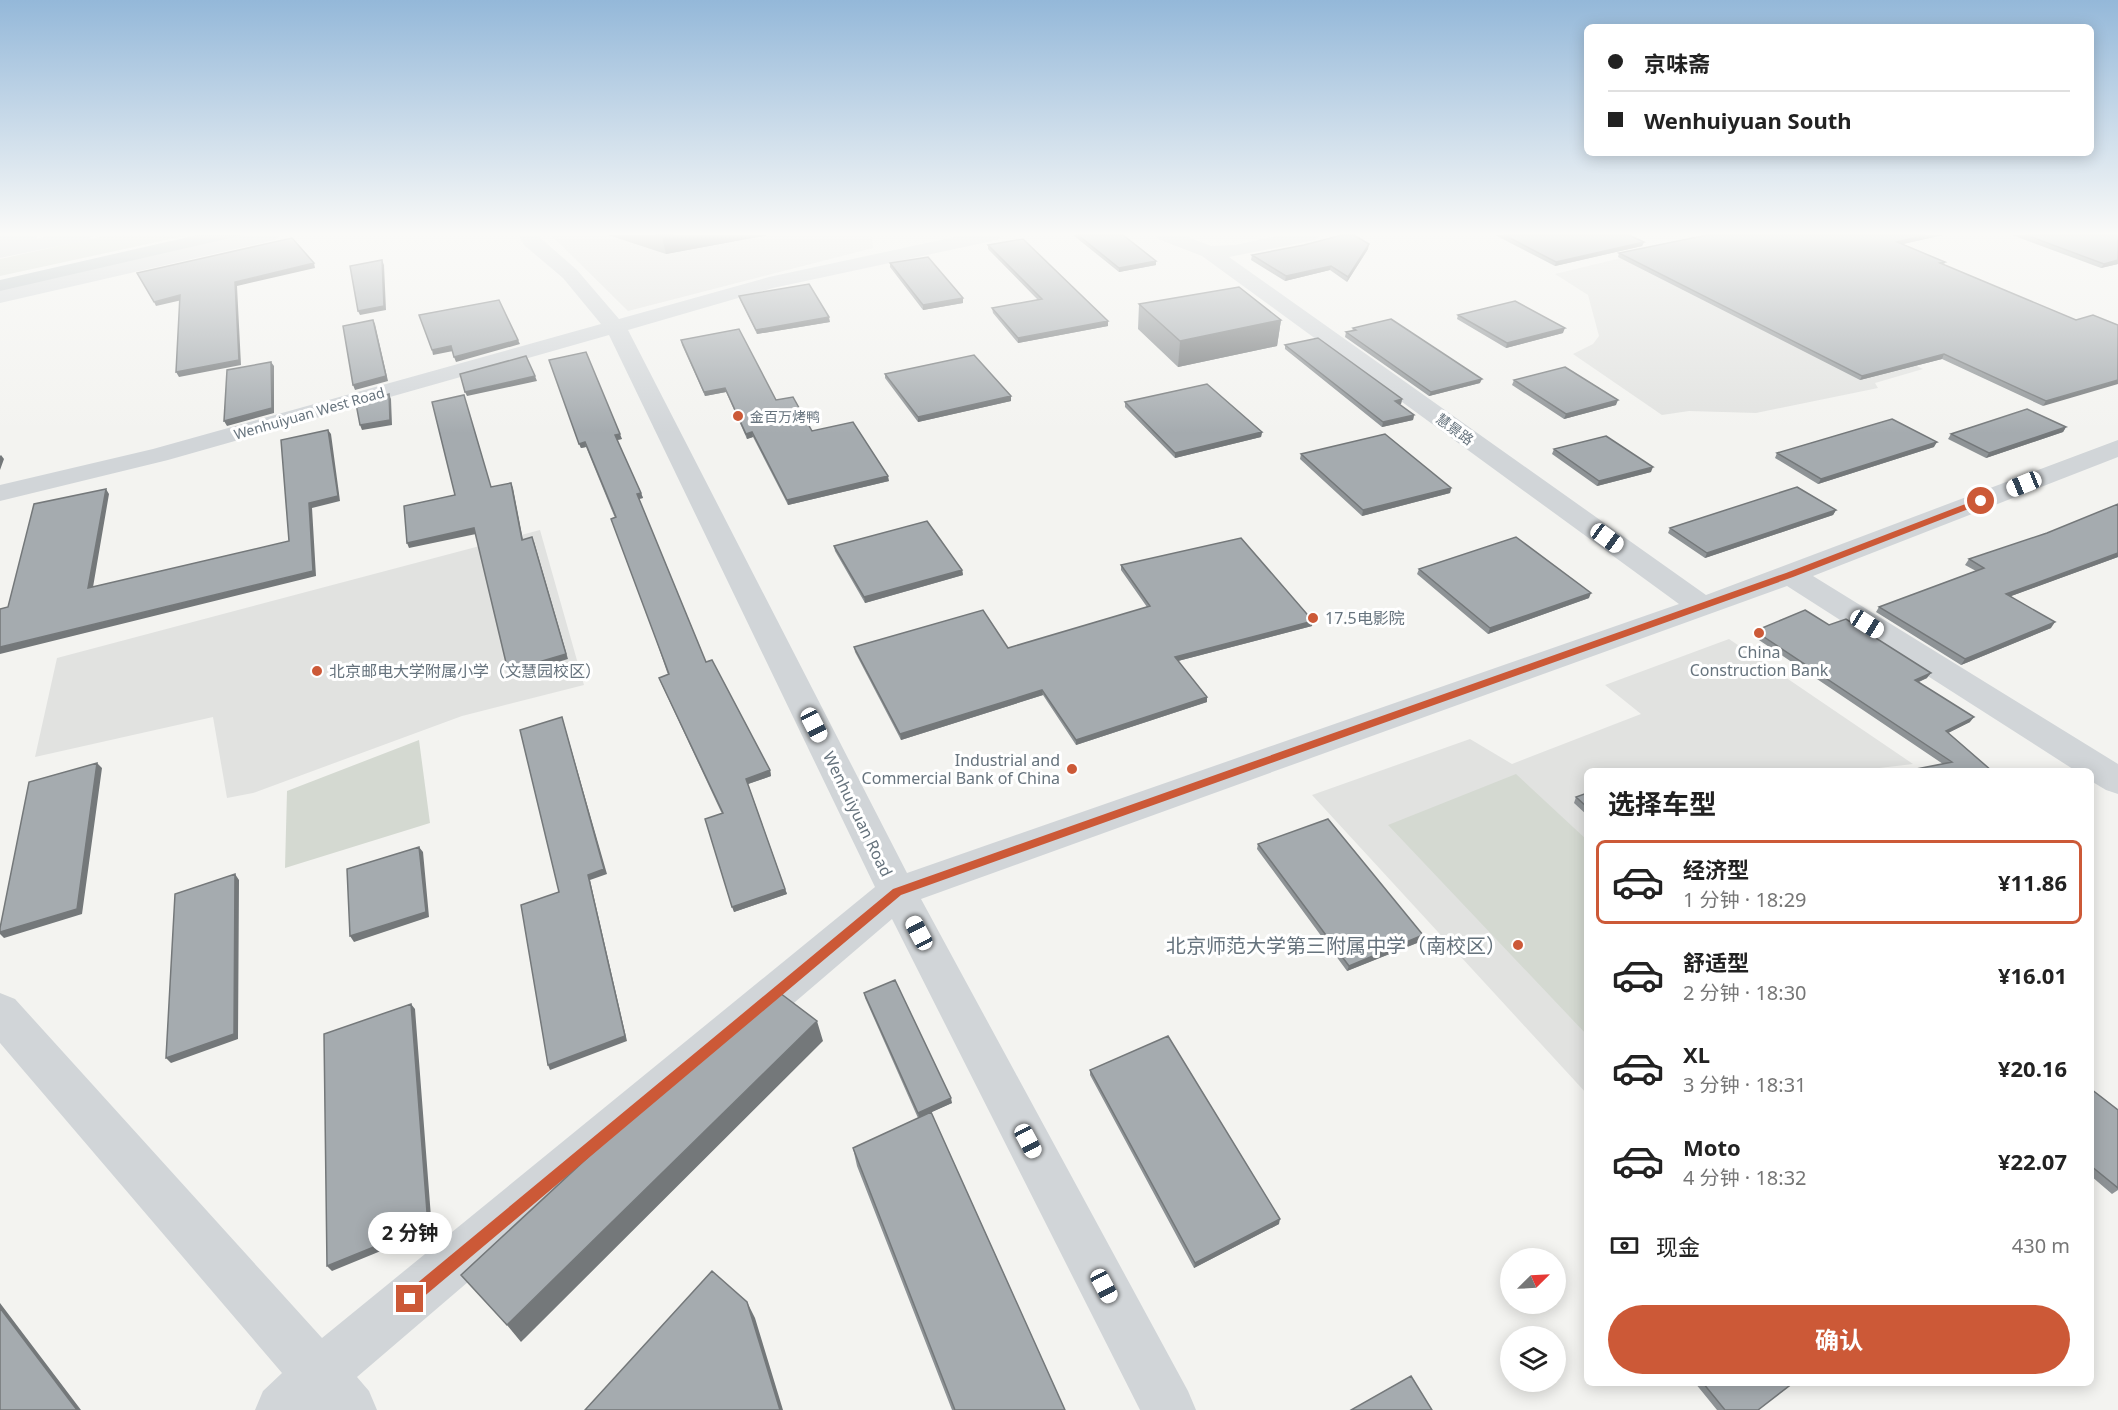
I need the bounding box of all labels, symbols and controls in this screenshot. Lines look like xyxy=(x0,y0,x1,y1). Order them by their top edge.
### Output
text: 京味斋 xyxy=(1644,48,1710,78)
text: Wenhuiyuan South xyxy=(1644,105,1852,135)
street label: Wenhuiyuan West Road xyxy=(231,382,387,444)
place label: 金百万烤鸭 xyxy=(750,407,820,426)
marker: 金百万烤鸭 xyxy=(731,409,745,423)
street label: 慧景路 xyxy=(1432,409,1478,449)
car xyxy=(2004,469,2044,499)
route start xyxy=(1967,487,1994,514)
car xyxy=(1587,520,1627,556)
place label: 17.5电影院 xyxy=(1325,607,1405,629)
car xyxy=(1847,607,1887,641)
marker: 17.5电影院 xyxy=(1306,611,1320,625)
marker: China Construction Bank xyxy=(1752,626,1766,640)
place label: China Construction Bank xyxy=(1690,641,1829,681)
place label: 北京邮电大学附属小学（文慧园校区） xyxy=(329,660,601,682)
marker: 北京邮电大学附属小学（文慧园校区） xyxy=(310,664,324,678)
car xyxy=(798,705,830,745)
street label: Wenhuiyuan Road xyxy=(818,748,898,880)
place label: Industrial and Commercial Bank of China xyxy=(862,749,1060,789)
marker: Industrial and Commercial Bank of China xyxy=(1065,762,1079,776)
text: 选择车型 xyxy=(1608,785,1716,822)
text: 经济型 xyxy=(1683,854,1749,884)
icon: car xyxy=(1611,855,1665,909)
text: ¥11.86 xyxy=(1998,867,2067,897)
text: 1 分钟 · 18:29 xyxy=(1683,886,1807,913)
car xyxy=(903,913,935,953)
place label: 北京师范大学第三附属中学（南校区） xyxy=(1166,932,1506,959)
marker: 北京师范大学第三附属中学（南校区） xyxy=(1511,938,1525,952)
text: 舒适型 xyxy=(1683,947,1749,977)
icon: car xyxy=(1611,948,1665,1002)
text: ¥16.01 xyxy=(1998,960,2067,990)
text: 2 分钟 · 18:30 xyxy=(1683,979,1807,1006)
text: XL xyxy=(1683,1039,1710,1069)
icon: car xyxy=(1611,1041,1665,1095)
text: ¥20.16 xyxy=(1998,1053,2067,1083)
text: 3 分钟 · 18:31 xyxy=(1683,1071,1807,1098)
car xyxy=(1012,1121,1044,1161)
text: Moto xyxy=(1683,1132,1741,1162)
icon: car xyxy=(1611,1134,1665,1188)
text: ¥22.07 xyxy=(1998,1146,2067,1176)
text: 4 分钟 · 18:32 xyxy=(1683,1164,1807,1191)
callout: 2 分钟 xyxy=(368,1212,452,1254)
text: 2 分钟 xyxy=(382,1219,438,1246)
icon: cash xyxy=(1608,1229,1641,1262)
text: 现金 xyxy=(1656,1231,1700,1261)
text: 430 m xyxy=(2012,1232,2070,1259)
north arrow xyxy=(1500,1248,1566,1314)
map controls xyxy=(1500,1248,1566,1392)
car xyxy=(1088,1266,1120,1306)
route end xyxy=(396,1285,423,1312)
button: 确认 xyxy=(1608,1305,2070,1374)
button: layers xyxy=(1500,1326,1566,1392)

